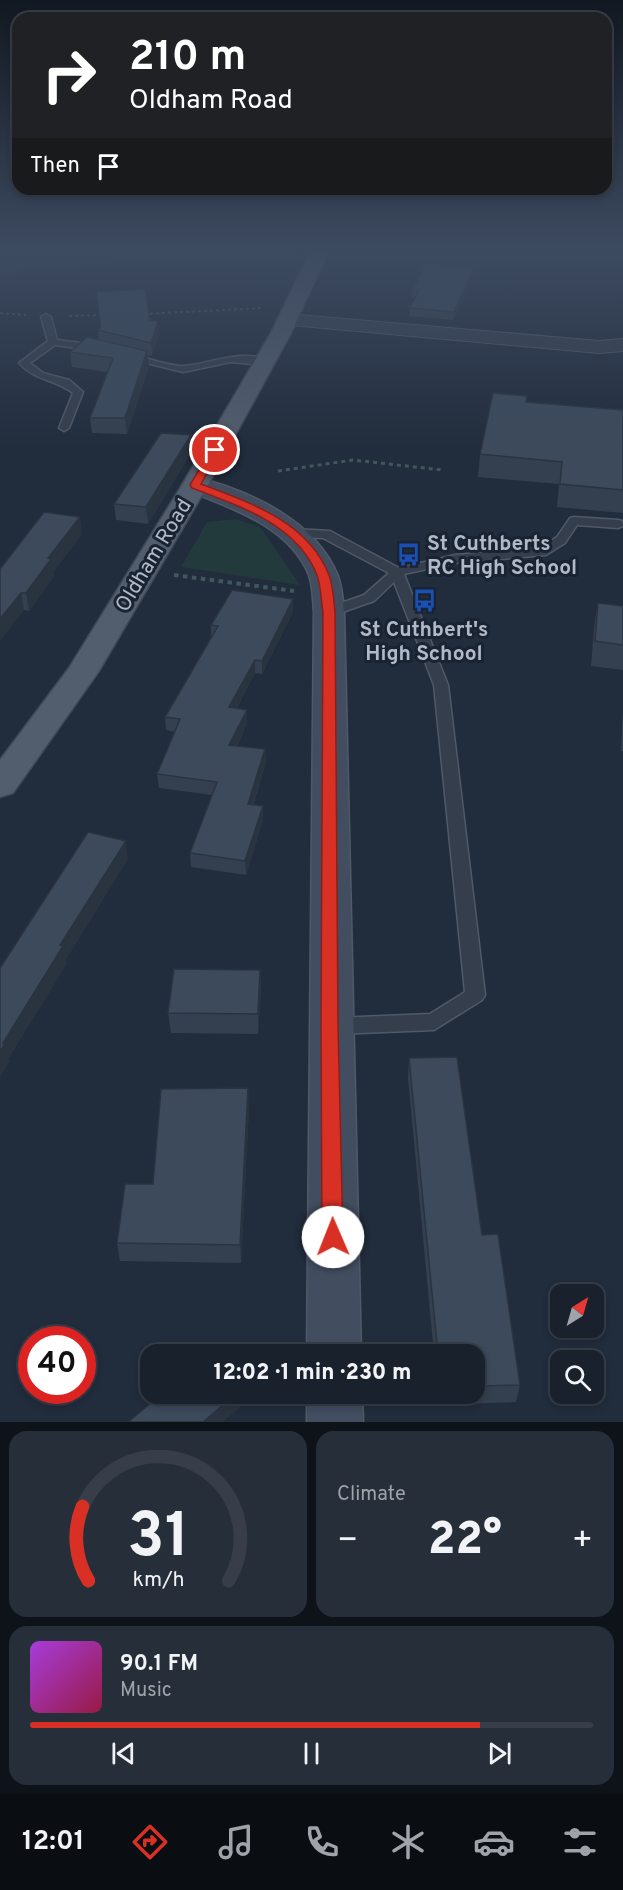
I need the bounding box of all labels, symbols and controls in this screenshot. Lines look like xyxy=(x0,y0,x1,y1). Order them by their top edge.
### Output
text: 210 m xyxy=(129,32,246,85)
icon: right xyxy=(30,36,108,114)
text: Oldham Road xyxy=(129,84,293,118)
icon: arrive xyxy=(92,150,125,183)
text: Then xyxy=(30,153,80,180)
pin xyxy=(189,424,240,475)
icon: arrive xyxy=(198,433,231,466)
street label: Oldham Road xyxy=(110,494,199,617)
place label: St Cuthberts RC High School xyxy=(427,531,577,582)
bus stop icon: St Cuthberts RC High School xyxy=(396,542,422,568)
bus stop icon: St Cuthbert's High School xyxy=(411,588,437,614)
place label: St Cuthbert's High School xyxy=(360,617,488,668)
position arrow xyxy=(301,1205,365,1269)
north arrow xyxy=(550,1284,604,1338)
map controls xyxy=(550,1284,604,1404)
speed limit sign: 40 xyxy=(18,1326,96,1404)
button: search xyxy=(550,1350,604,1404)
text: 12:02 · 1 min · 230 m xyxy=(213,1360,412,1387)
text: Climate xyxy=(337,1482,406,1508)
text: 31 xyxy=(127,1500,189,1579)
text: 22° xyxy=(428,1513,502,1570)
text: − xyxy=(337,1521,358,1563)
text: + xyxy=(572,1521,593,1563)
text: km/h xyxy=(132,1567,184,1594)
text: 90.1 FM xyxy=(120,1651,198,1678)
text: Music xyxy=(120,1678,172,1704)
icon: previous xyxy=(107,1737,140,1770)
icon: pause xyxy=(295,1737,328,1770)
icon: next xyxy=(483,1737,516,1770)
icon: directions xyxy=(129,1821,171,1863)
icon: music xyxy=(215,1821,257,1863)
icon: phone xyxy=(301,1821,343,1863)
icon: climate xyxy=(387,1821,429,1863)
icon: car xyxy=(473,1821,515,1863)
icon: filters xyxy=(559,1821,601,1863)
text: 12:01 xyxy=(22,1825,84,1859)

